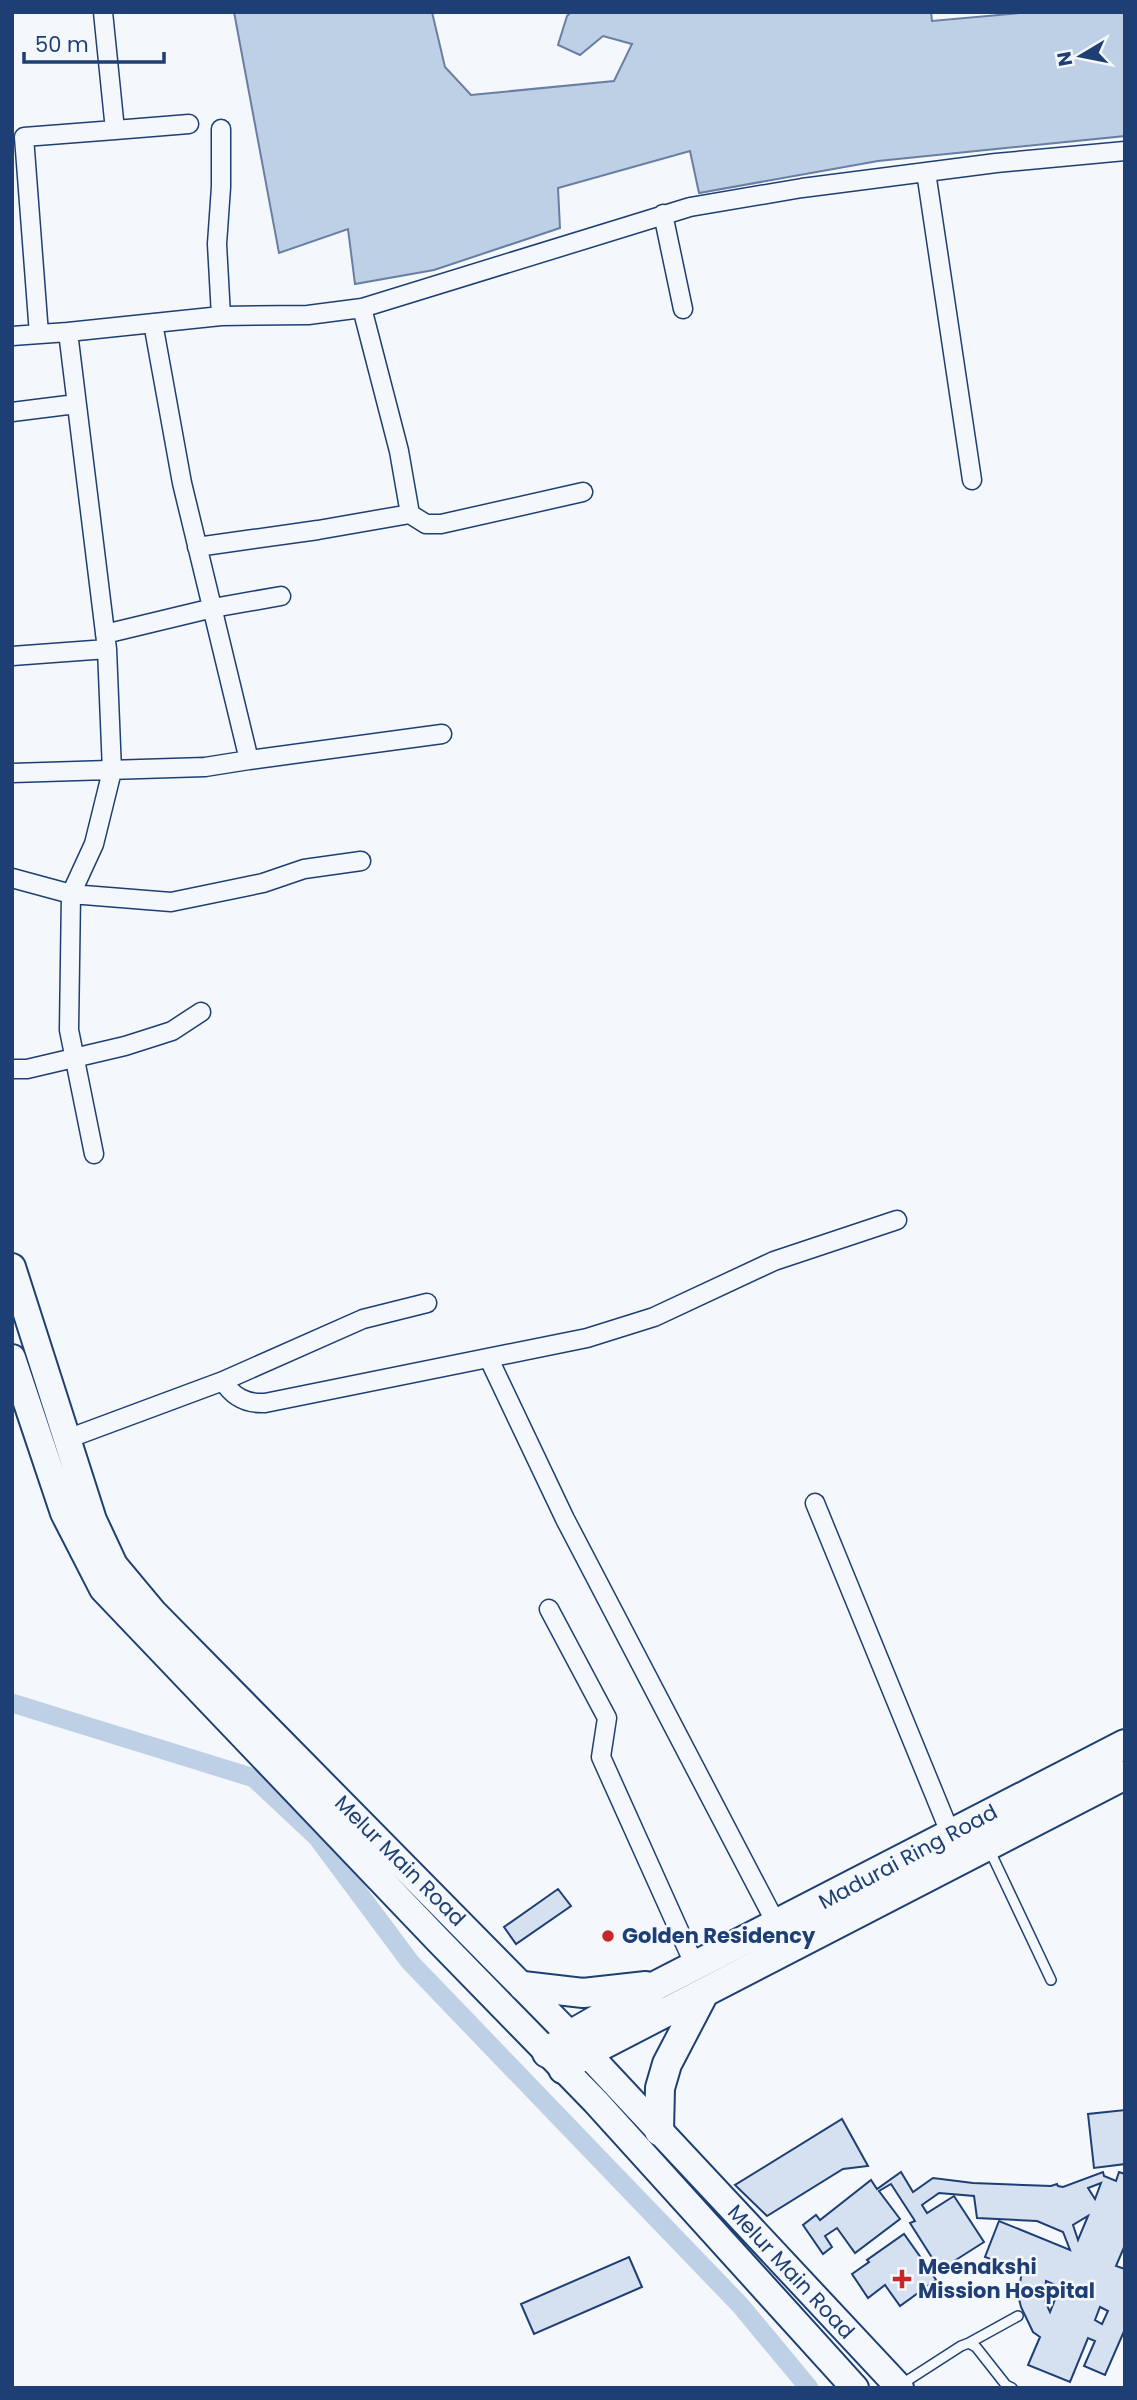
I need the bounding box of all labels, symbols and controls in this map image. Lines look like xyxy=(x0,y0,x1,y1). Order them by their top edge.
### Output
scale bar xyxy=(24,21,164,65)
north arrow xyxy=(1046,21,1116,91)
text: 50 m xyxy=(35,30,89,59)
text: N xyxy=(1050,49,1079,68)
street label: Melur Main Road xyxy=(328,1789,472,1933)
street label: Madurai Ring Road xyxy=(813,1797,1002,1916)
place label: Golden Residency xyxy=(622,1921,816,1950)
marker: Golden Residency xyxy=(600,1928,616,1944)
street label: Melur Main Road xyxy=(721,2198,861,2345)
place label: Meenakshi Mission Hospital xyxy=(918,2252,1095,2305)
marker: Meenakshi Mission Hospital xyxy=(892,2269,912,2289)

